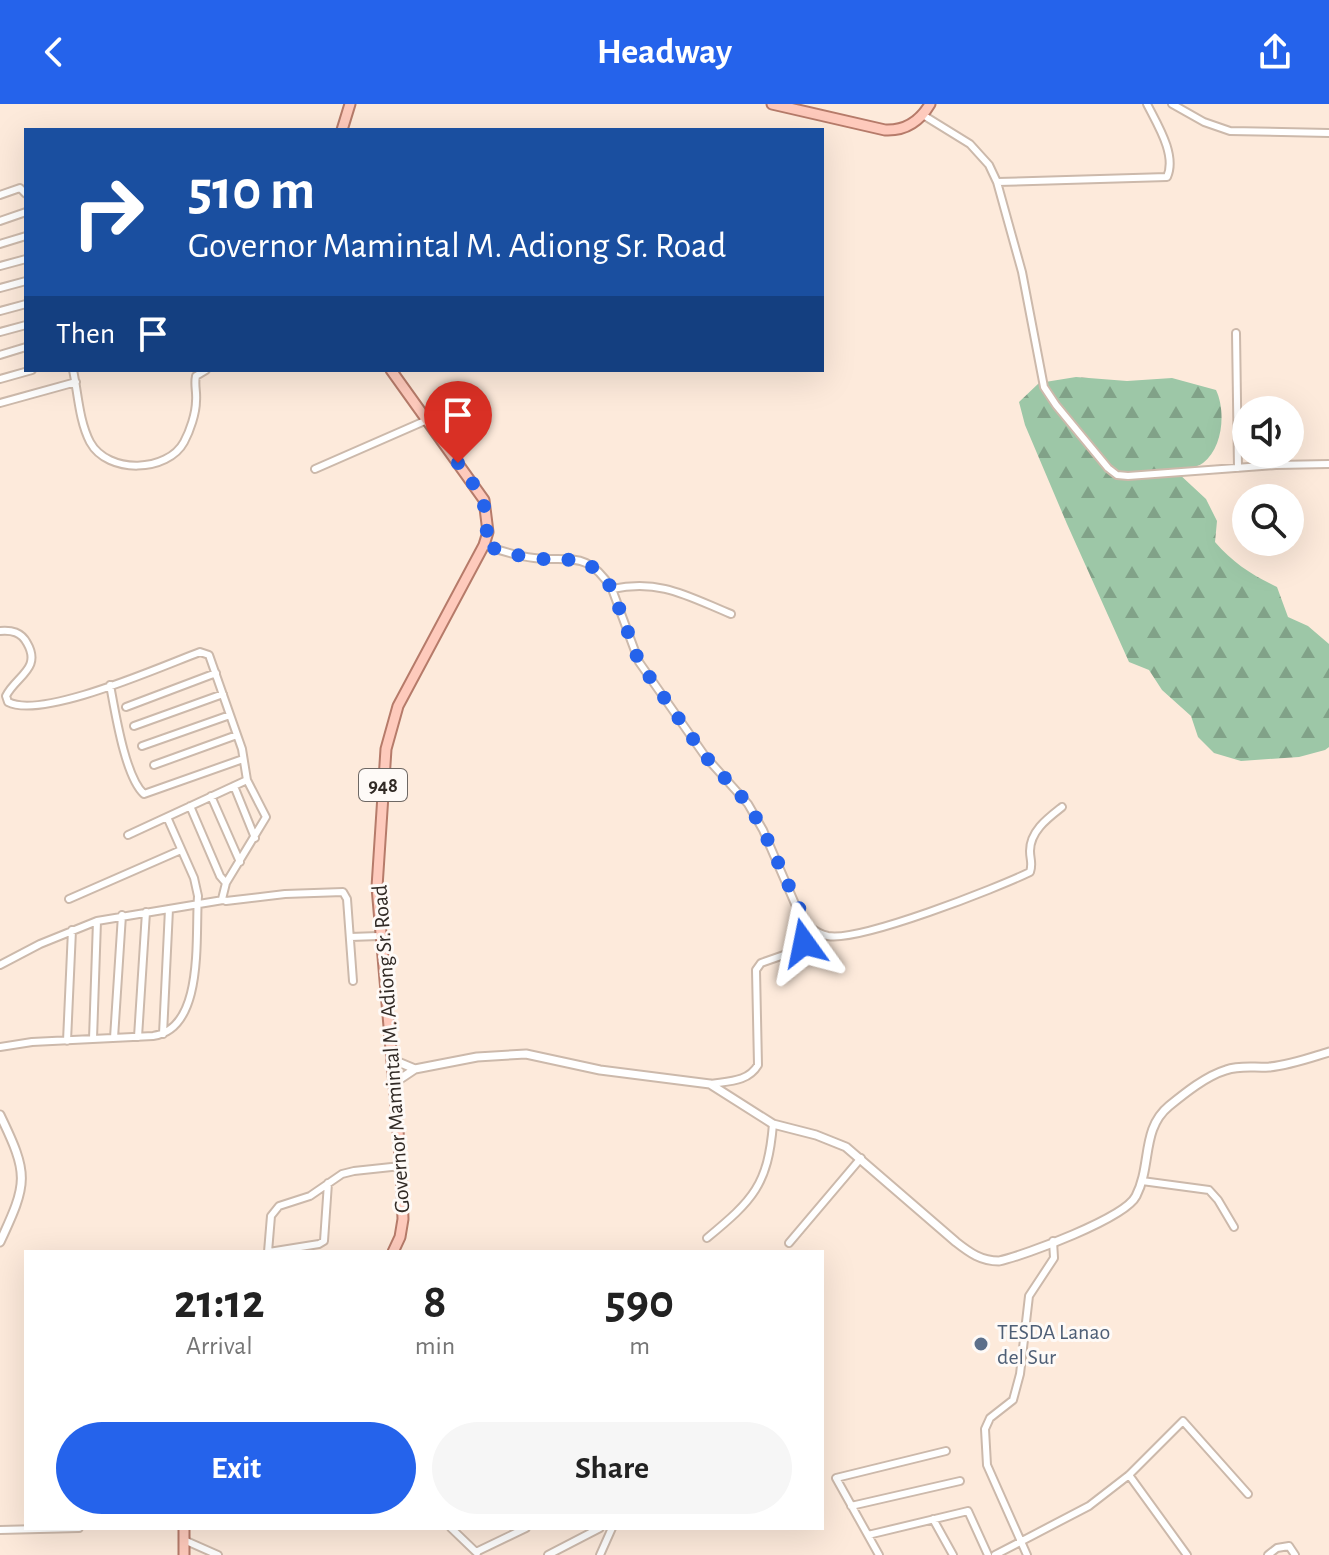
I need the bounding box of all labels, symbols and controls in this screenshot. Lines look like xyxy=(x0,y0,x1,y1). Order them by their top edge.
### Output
icon: back xyxy=(32,30,76,74)
icon: share xyxy=(1253,30,1297,74)
text: Headway xyxy=(597,34,732,70)
icon: right xyxy=(56,160,160,264)
text: 510 m xyxy=(188,163,315,219)
text: Governor Mamintal M. Adiong Sr. Road xyxy=(188,228,726,264)
icon: arrive xyxy=(131,312,175,356)
text: Then xyxy=(56,319,115,349)
pin xyxy=(424,381,492,463)
icon: arrive xyxy=(436,393,480,437)
map controls xyxy=(1232,396,1304,556)
button: sound xyxy=(1232,396,1304,468)
button: search xyxy=(1232,484,1304,556)
road number: 948 xyxy=(359,769,407,801)
street label: Governor Mamintal M. Adiong Sr. Road xyxy=(369,884,413,1214)
position arrow xyxy=(762,901,846,985)
text: 21:12 xyxy=(174,1279,265,1327)
text: 8 xyxy=(423,1279,447,1327)
text: 590 xyxy=(605,1279,674,1327)
place label: TESDA Lanao del Sur xyxy=(997,1321,1110,1368)
text: Arrival xyxy=(186,1333,253,1359)
text: min xyxy=(415,1333,455,1359)
text: m xyxy=(629,1333,650,1359)
marker: TESDA Lanao del Sur xyxy=(972,1335,990,1353)
button: Exit xyxy=(56,1422,416,1514)
button: Share xyxy=(432,1422,792,1514)

